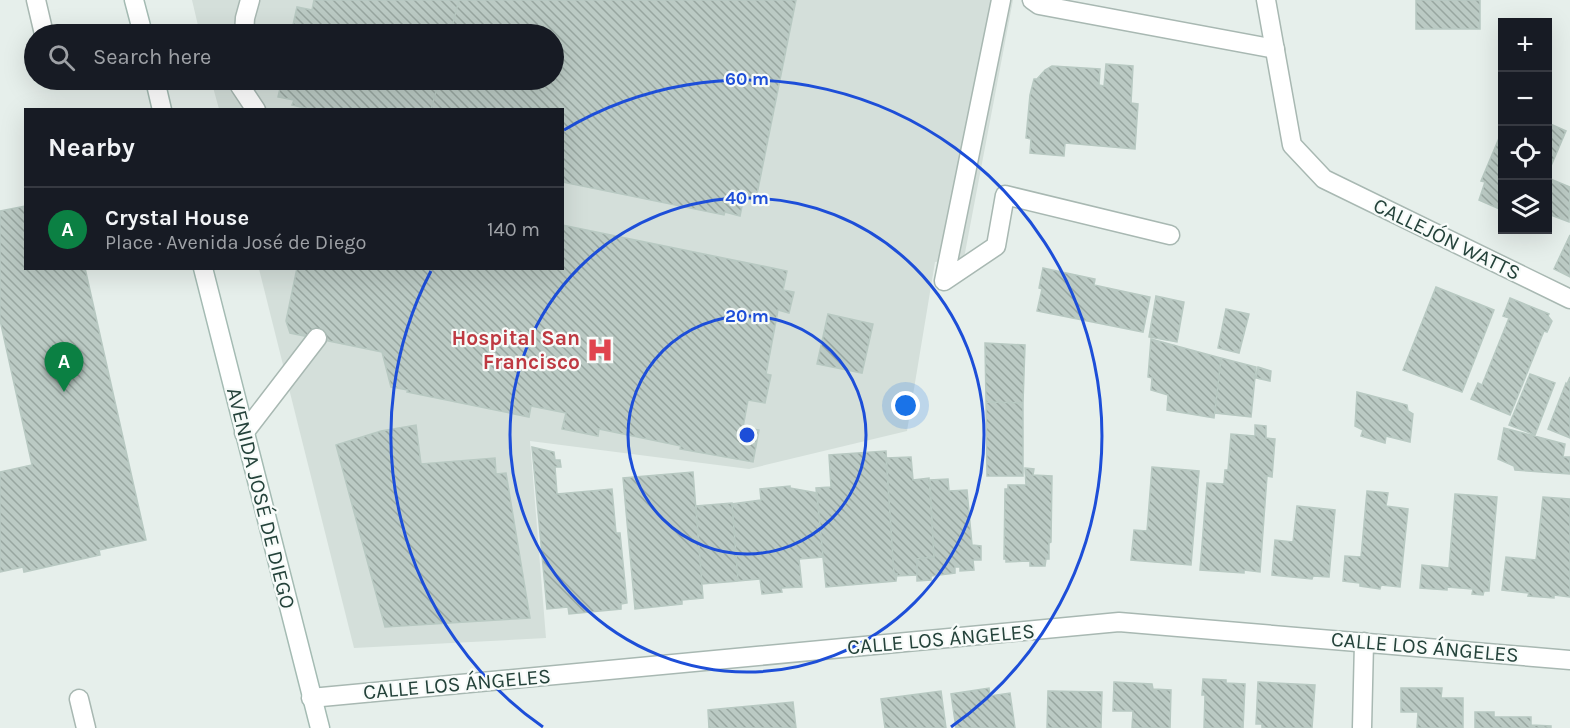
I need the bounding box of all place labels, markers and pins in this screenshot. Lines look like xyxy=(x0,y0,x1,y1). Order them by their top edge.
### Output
place label: Hospital San Francisco xyxy=(451,326,580,374)
hospital icon: Hospital San Francisco xyxy=(585,335,615,365)
pin: A xyxy=(44,342,84,392)
centre of rings xyxy=(737,425,757,445)

